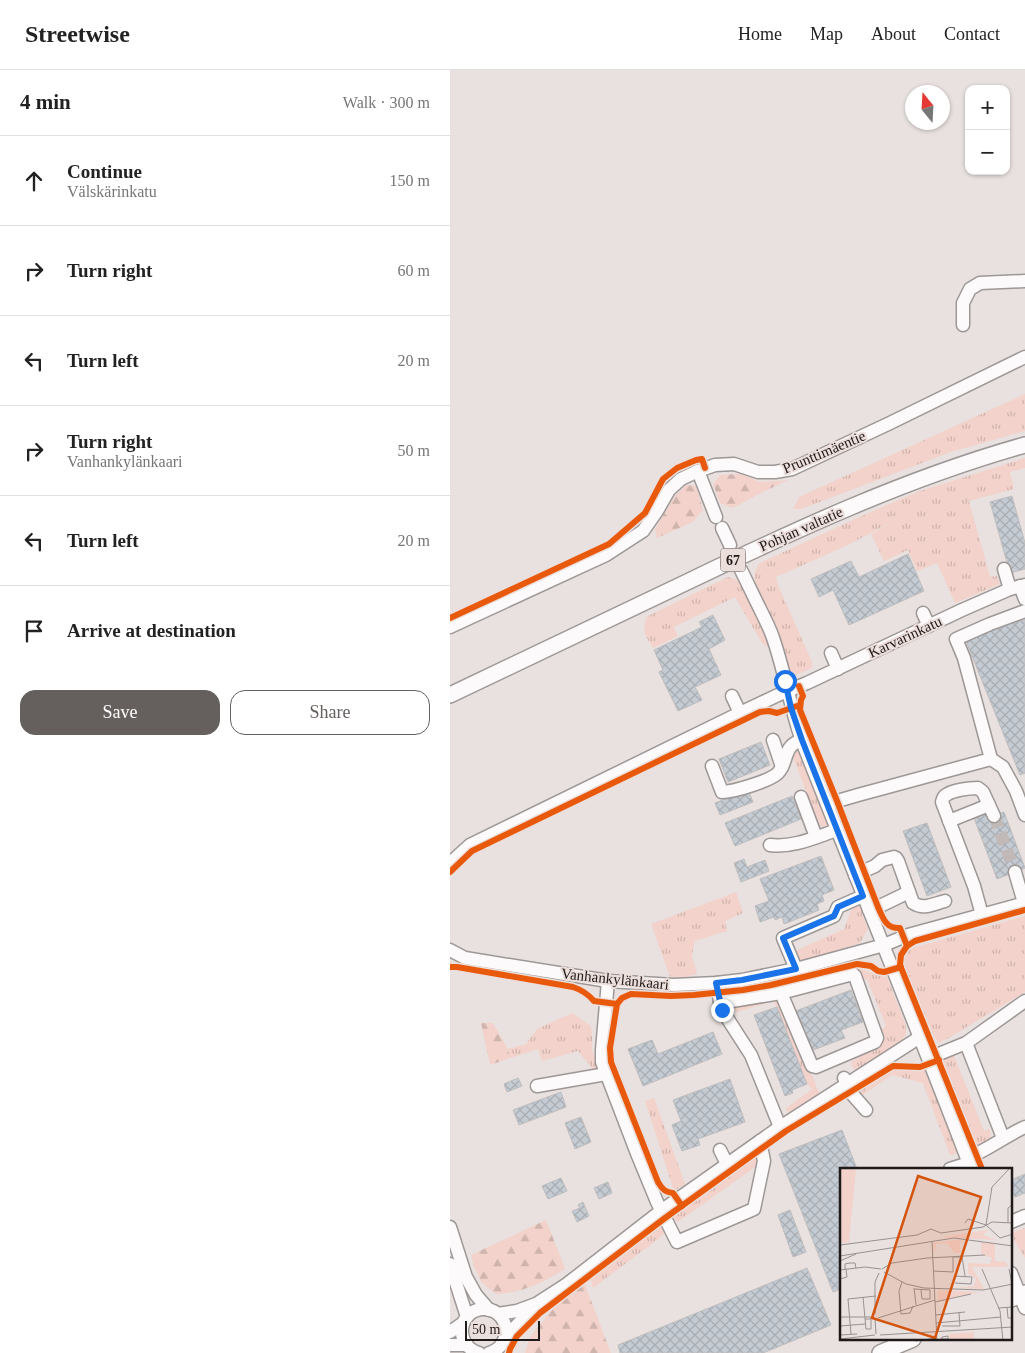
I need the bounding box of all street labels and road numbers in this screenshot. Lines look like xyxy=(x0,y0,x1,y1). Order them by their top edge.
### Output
street label: Prunttimäentie xyxy=(780,427,868,477)
street label: Pohjan valtatie xyxy=(757,503,845,555)
road number: 67 xyxy=(720,548,746,572)
street label: Karvarinkatu xyxy=(866,613,945,661)
street label: Vanhankylänkaari xyxy=(560,965,670,993)

